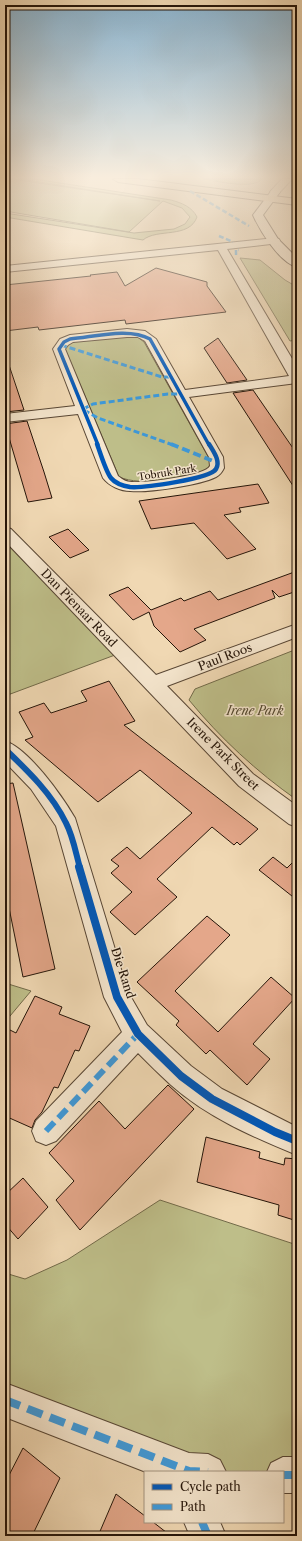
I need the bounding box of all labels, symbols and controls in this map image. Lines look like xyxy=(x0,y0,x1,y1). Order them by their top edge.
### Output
street label: Tobruk Park xyxy=(137,461,198,484)
street label: Dan Pienaar Road xyxy=(38,565,121,650)
street label: Paul Roos xyxy=(196,639,254,674)
park label: Irene Park xyxy=(226,703,284,718)
street label: Irene Park Street xyxy=(184,714,263,794)
street label: Die Rand xyxy=(108,945,139,1001)
legend xyxy=(144,1471,284,1523)
text: Cycle path xyxy=(180,1479,241,1494)
text: Path xyxy=(180,1499,206,1514)

